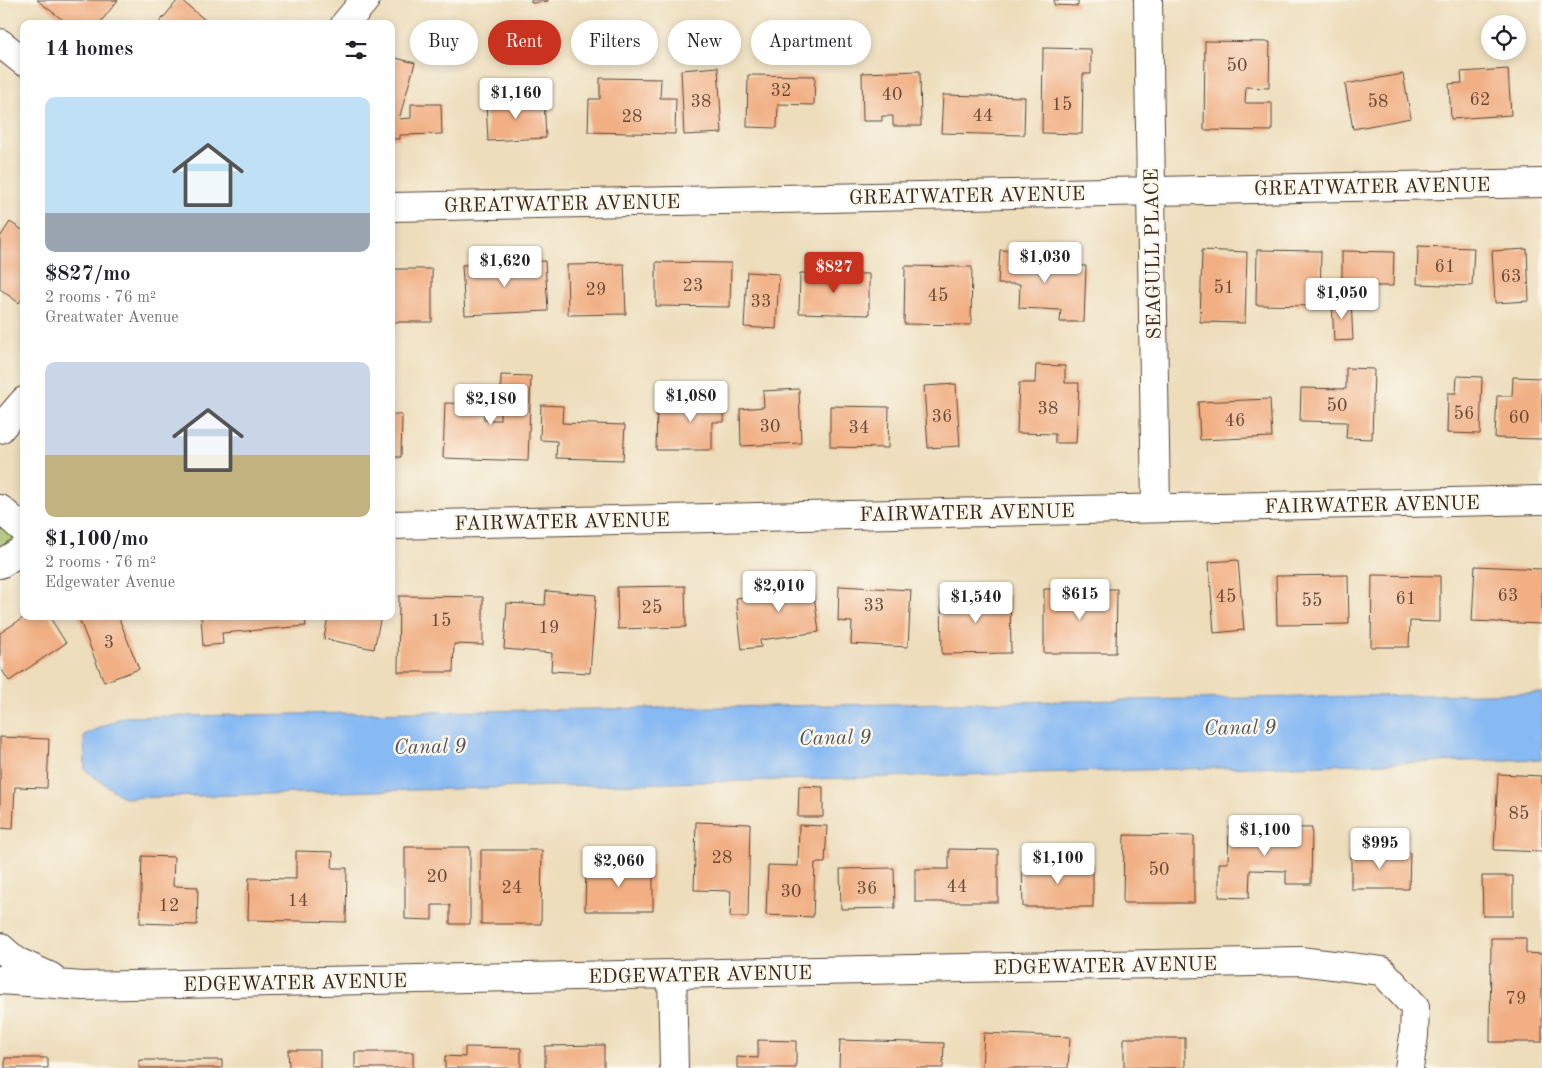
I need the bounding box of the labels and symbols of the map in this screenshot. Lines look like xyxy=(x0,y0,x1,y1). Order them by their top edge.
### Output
house number: 50 xyxy=(1227,57,1247,75)
pin: $1,160 xyxy=(475,78,557,120)
house number: 32 xyxy=(771,82,791,100)
house number: 40 xyxy=(882,86,902,104)
house number: 62 xyxy=(1470,91,1490,109)
house number: 38 xyxy=(691,93,711,111)
house number: 58 xyxy=(1368,93,1388,111)
house number: 15 xyxy=(1052,96,1072,114)
house number: 44 xyxy=(973,107,993,125)
house number: 28 xyxy=(622,108,642,126)
street label: SEAGULL PLACE xyxy=(1143,168,1165,340)
street label: GREATWATER AVENUE xyxy=(1254,176,1490,200)
street label: GREATWATER AVENUE xyxy=(849,185,1085,209)
street label: GREATWATER AVENUE xyxy=(444,193,680,217)
pin: $1,030 xyxy=(1004,242,1086,284)
pin: $1,620 xyxy=(464,246,546,288)
pin: $827 xyxy=(804,252,864,294)
house number: 61 xyxy=(1435,258,1455,276)
house number: 63 xyxy=(1501,268,1521,286)
house number: 23 xyxy=(683,277,703,295)
pin: $1,050 xyxy=(1301,278,1383,320)
house number: 51 xyxy=(1214,279,1234,297)
house number: 29 xyxy=(586,281,606,299)
house number: 45 xyxy=(928,287,948,305)
house number: 33 xyxy=(751,293,771,311)
pin: $1,080 xyxy=(650,380,732,423)
pin: $2,180 xyxy=(450,384,532,426)
house number: 50 xyxy=(1327,397,1347,415)
house number: 38 xyxy=(1038,400,1058,418)
house number: 56 xyxy=(1454,405,1474,423)
house number: 36 xyxy=(932,408,952,426)
house number: 60 xyxy=(1509,409,1529,427)
house number: 46 xyxy=(1225,412,1245,430)
house number: 30 xyxy=(760,418,780,436)
house number: 34 xyxy=(849,419,869,437)
street label: FAIRWATER AVENUE xyxy=(1264,494,1480,518)
street label: FAIRWATER AVENUE xyxy=(859,502,1075,526)
street label: FAIRWATER AVENUE xyxy=(454,511,670,535)
pin: $2,010 xyxy=(738,570,820,613)
pin: $615 xyxy=(1050,578,1110,621)
pin: $1,540 xyxy=(935,582,1017,624)
house number: 63 xyxy=(1498,587,1518,605)
house number: 45 xyxy=(1216,588,1236,606)
house number: 61 xyxy=(1396,590,1416,608)
house number: 55 xyxy=(1302,592,1322,610)
house number: 33 xyxy=(864,597,884,615)
house number: 25 xyxy=(642,599,662,617)
house number: 15 xyxy=(431,612,451,630)
house number: 19 xyxy=(539,619,559,637)
house number: 3 xyxy=(104,634,114,652)
water label: Canal 9 xyxy=(1203,717,1277,740)
water label: Canal 9 xyxy=(798,727,872,750)
water label: Canal 9 xyxy=(393,736,467,759)
house number: 85 xyxy=(1509,805,1529,823)
pin: $1,100 xyxy=(1224,814,1306,857)
pin: $995 xyxy=(1350,828,1410,870)
pin: $1,100 xyxy=(1017,842,1099,885)
pin: $2,060 xyxy=(578,846,660,888)
house number: 28 xyxy=(712,849,732,867)
house number: 50 xyxy=(1149,861,1169,879)
house number: 20 xyxy=(427,868,447,886)
house number: 44 xyxy=(947,878,967,896)
house number: 24 xyxy=(502,879,522,897)
house number: 36 xyxy=(857,880,877,898)
house number: 30 xyxy=(781,883,801,901)
house number: 14 xyxy=(288,892,308,910)
house number: 12 xyxy=(159,897,179,915)
street label: EDGEWATER AVENUE xyxy=(993,955,1217,979)
street label: EDGEWATER AVENUE xyxy=(588,964,812,988)
street label: EDGEWATER AVENUE xyxy=(183,972,407,996)
house number: 79 xyxy=(1506,990,1526,1008)

